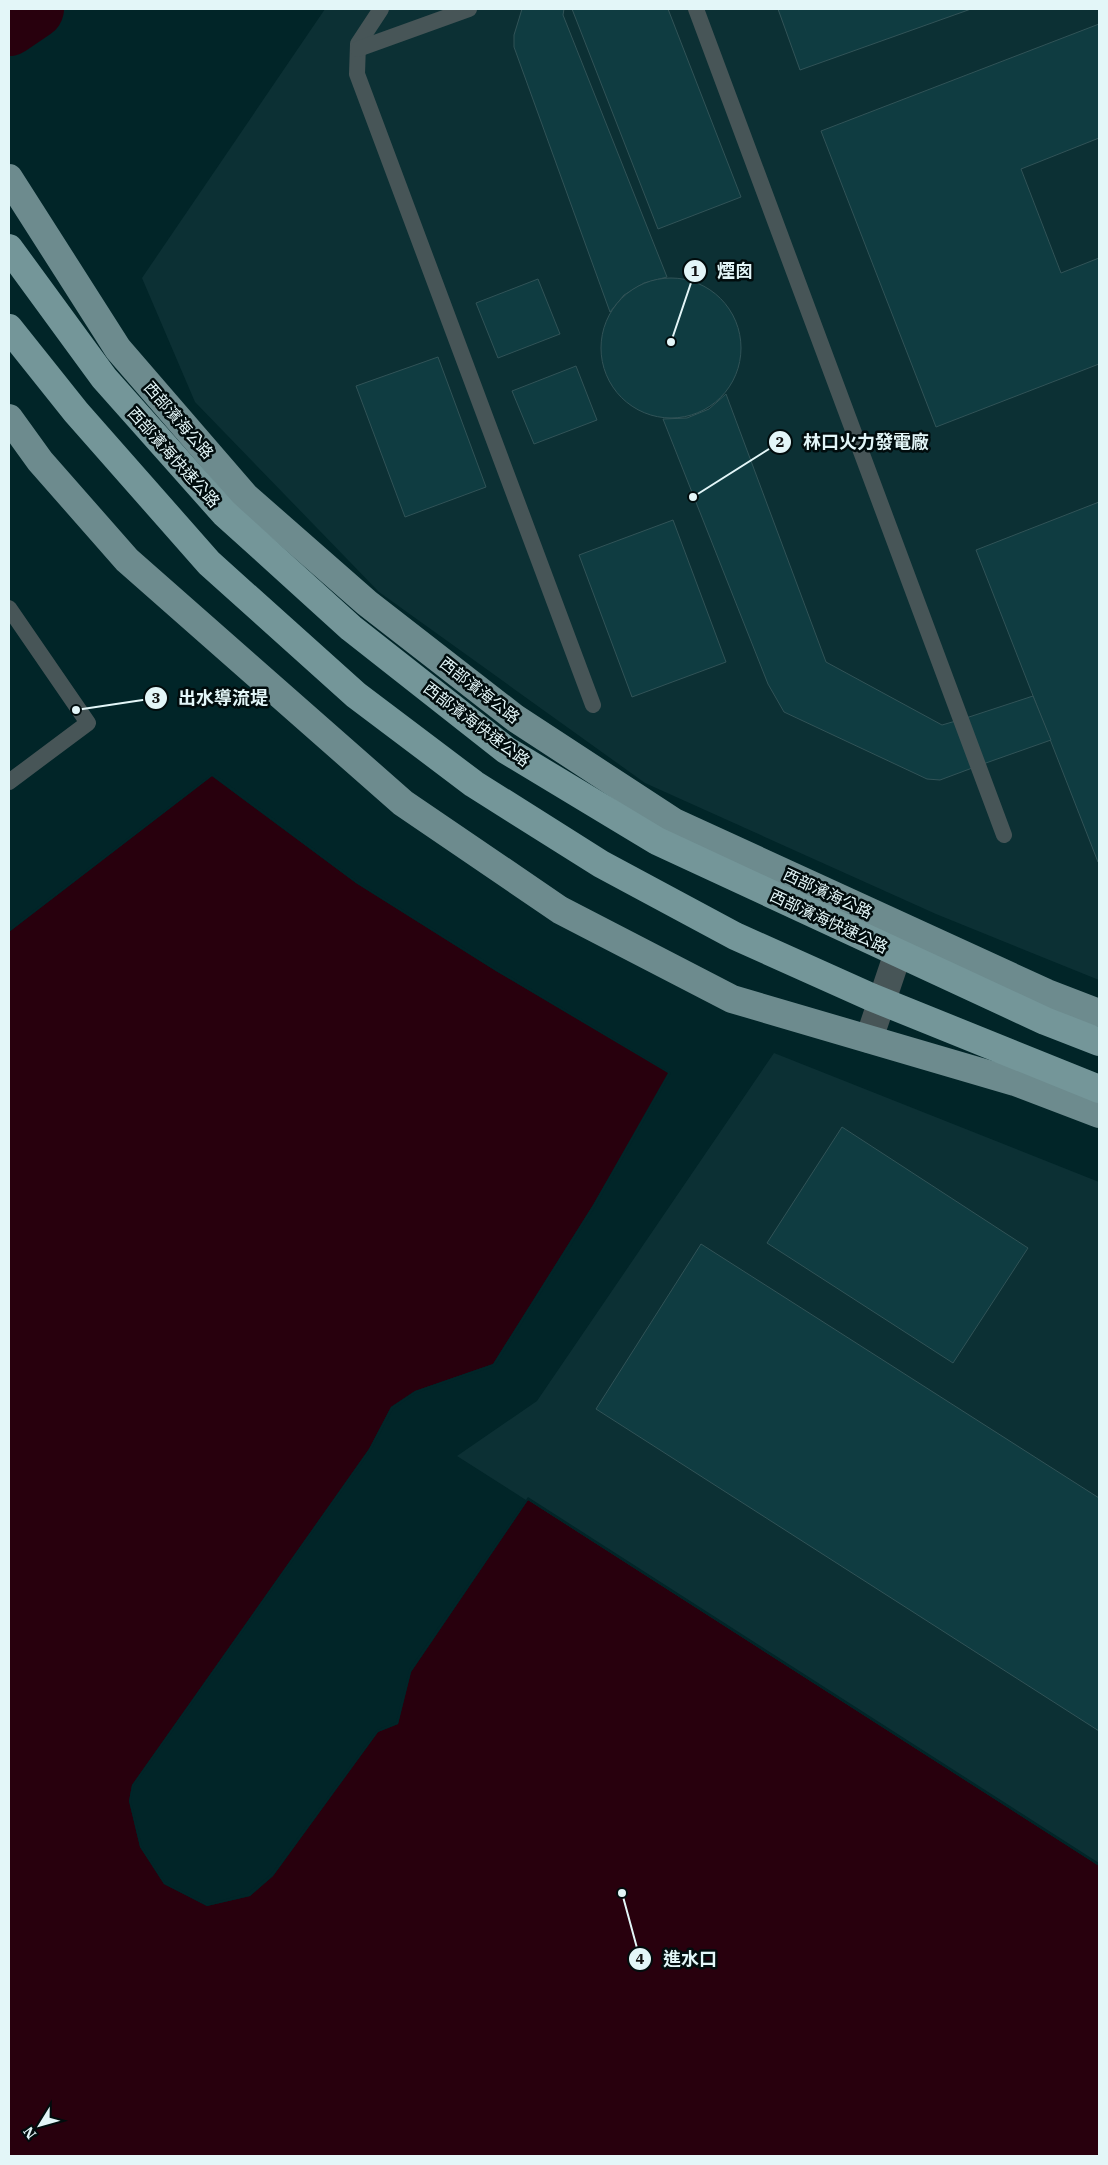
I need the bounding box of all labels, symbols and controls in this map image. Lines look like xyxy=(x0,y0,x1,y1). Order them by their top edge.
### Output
callout: 煙囪 xyxy=(682,255,763,288)
text: 煙囪 xyxy=(717,259,753,282)
text: 1 xyxy=(690,261,700,280)
street label: 西部濱海公路 xyxy=(140,377,218,463)
street label: 西部濱海快速公路 xyxy=(124,403,224,511)
callout: 林口火力發電廠 xyxy=(768,425,939,458)
text: 林口火力發電廠 xyxy=(803,430,929,453)
text: 2 xyxy=(775,432,785,451)
street label: 西部濱海公路 xyxy=(436,653,524,727)
street label: 西部濱海快速公路 xyxy=(420,677,534,771)
callout: 出水導流堤 xyxy=(143,681,278,714)
text: 出水導流堤 xyxy=(178,686,268,709)
text: 3 xyxy=(151,688,161,707)
street label: 西部濱海公路 xyxy=(780,864,876,922)
street label: 西部濱海快速公路 xyxy=(767,885,891,957)
callout: 進水口 xyxy=(628,1942,727,1975)
text: 進水口 xyxy=(663,1947,717,1970)
text: 4 xyxy=(635,1949,645,1968)
north arrow xyxy=(15,2100,65,2150)
text: N xyxy=(19,2123,40,2143)

